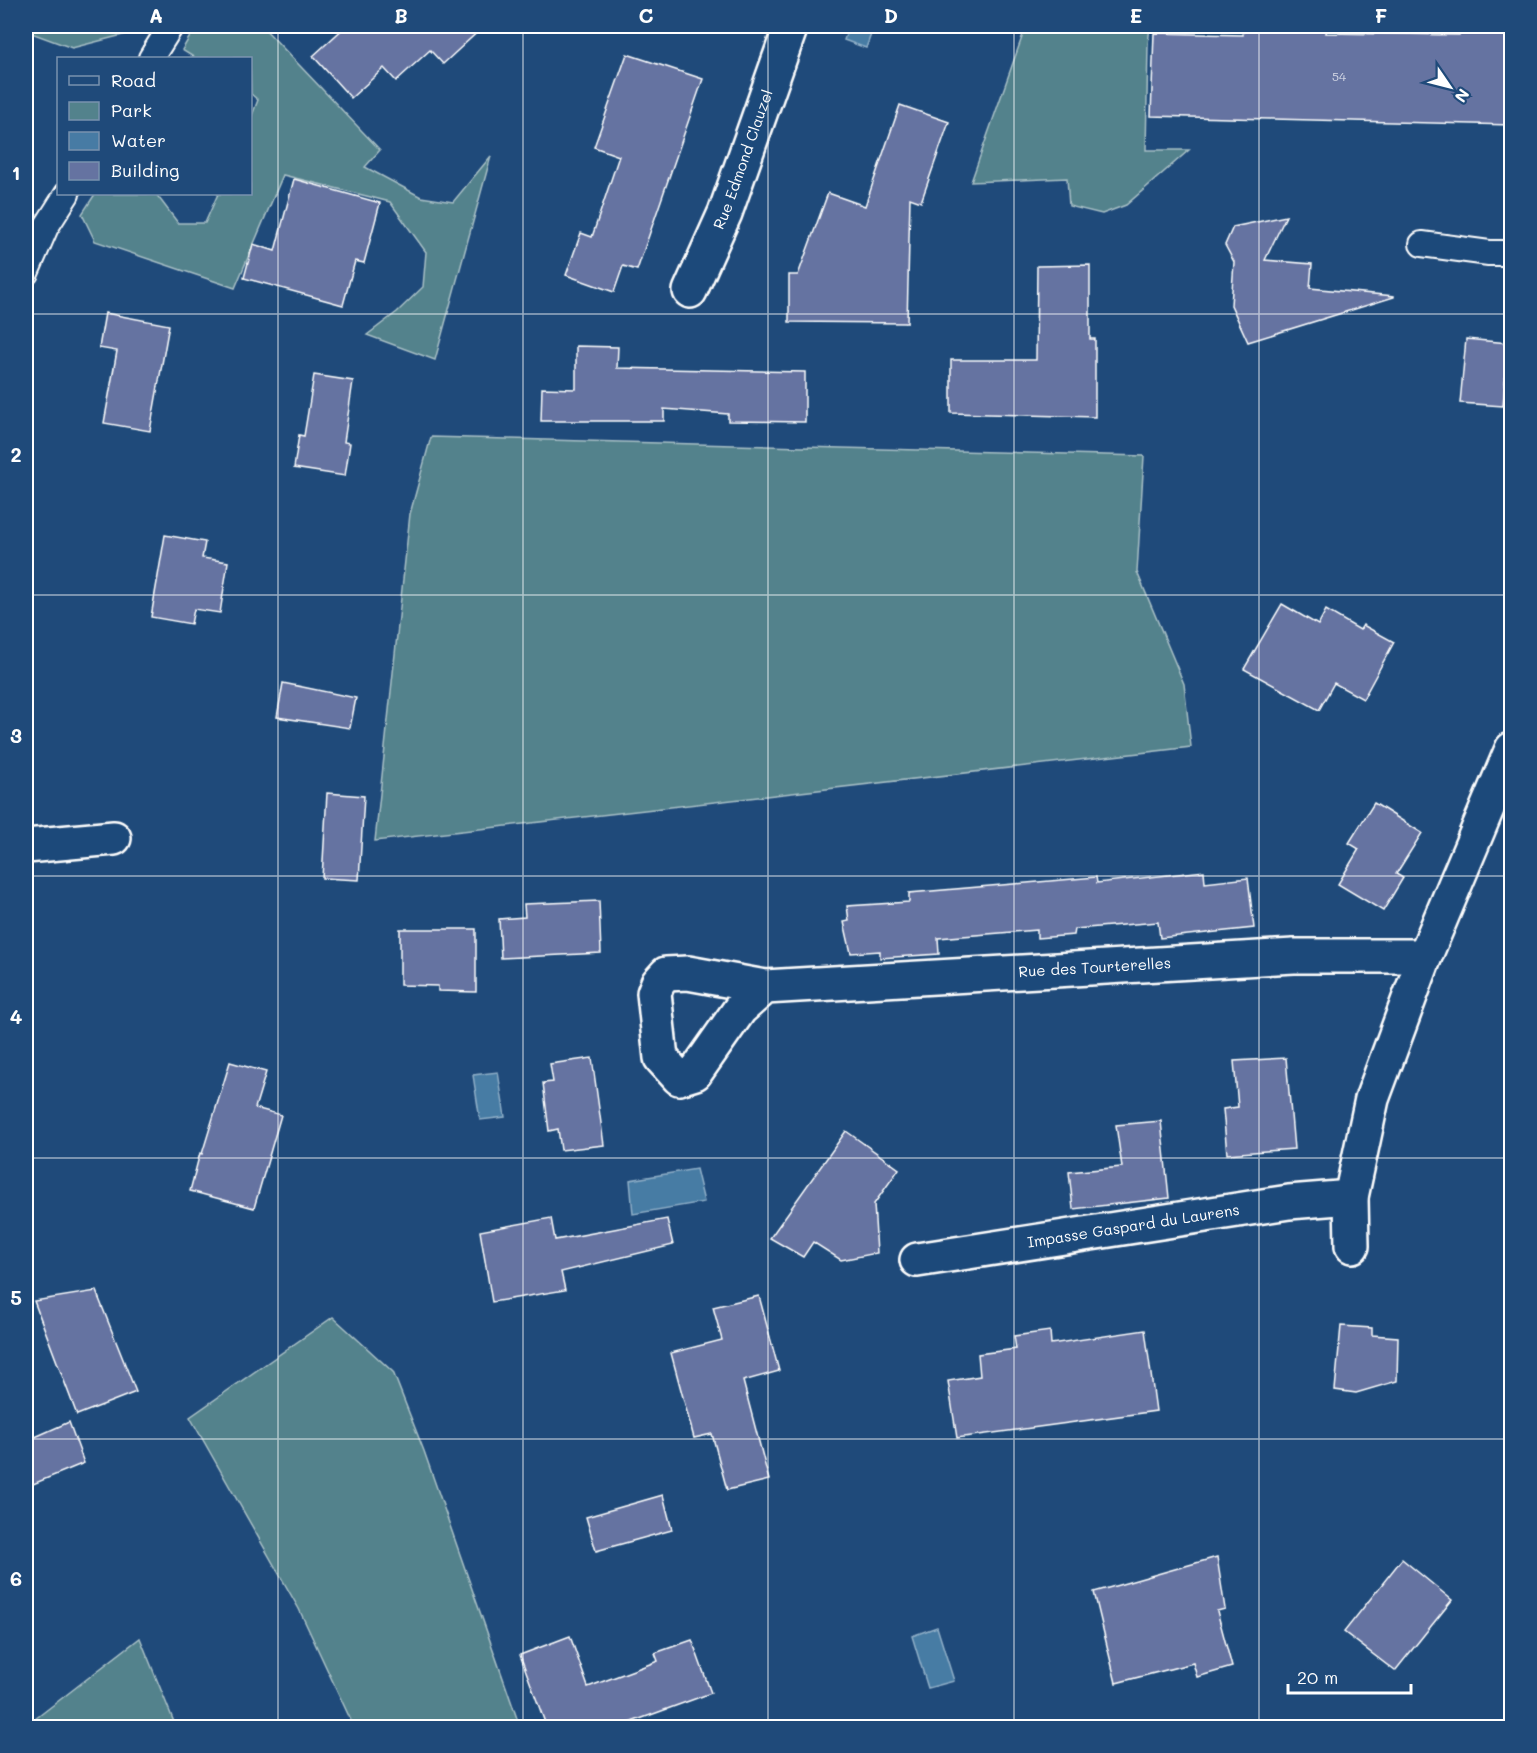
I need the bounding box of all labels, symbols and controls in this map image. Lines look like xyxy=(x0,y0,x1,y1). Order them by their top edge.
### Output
text: A xyxy=(149,2,163,28)
text: B xyxy=(394,2,408,28)
text: C xyxy=(639,2,654,28)
text: D xyxy=(884,2,898,28)
text: E xyxy=(1130,2,1142,28)
text: F xyxy=(1375,2,1388,28)
legend xyxy=(57,57,252,195)
north arrow xyxy=(1420,57,1480,117)
text: Road xyxy=(111,68,156,92)
house number: 54 xyxy=(1332,68,1346,84)
text: N xyxy=(1451,85,1475,107)
street label: Rue Edmond Clauzel xyxy=(708,87,777,232)
text: Park xyxy=(111,98,152,122)
text: Water xyxy=(111,128,166,152)
text: Building xyxy=(111,158,179,182)
text: 1 xyxy=(12,159,20,185)
text: 2 xyxy=(10,441,22,467)
text: 3 xyxy=(10,722,22,748)
street label: Rue des Tourterelles xyxy=(1018,952,1172,981)
text: 4 xyxy=(10,1003,23,1029)
street label: Impasse Gaspard du Laurens xyxy=(1026,1199,1241,1252)
text: 5 xyxy=(10,1284,22,1310)
text: 6 xyxy=(10,1565,22,1591)
scale bar xyxy=(1288,1657,1411,1695)
text: 20 m xyxy=(1297,1665,1338,1689)

